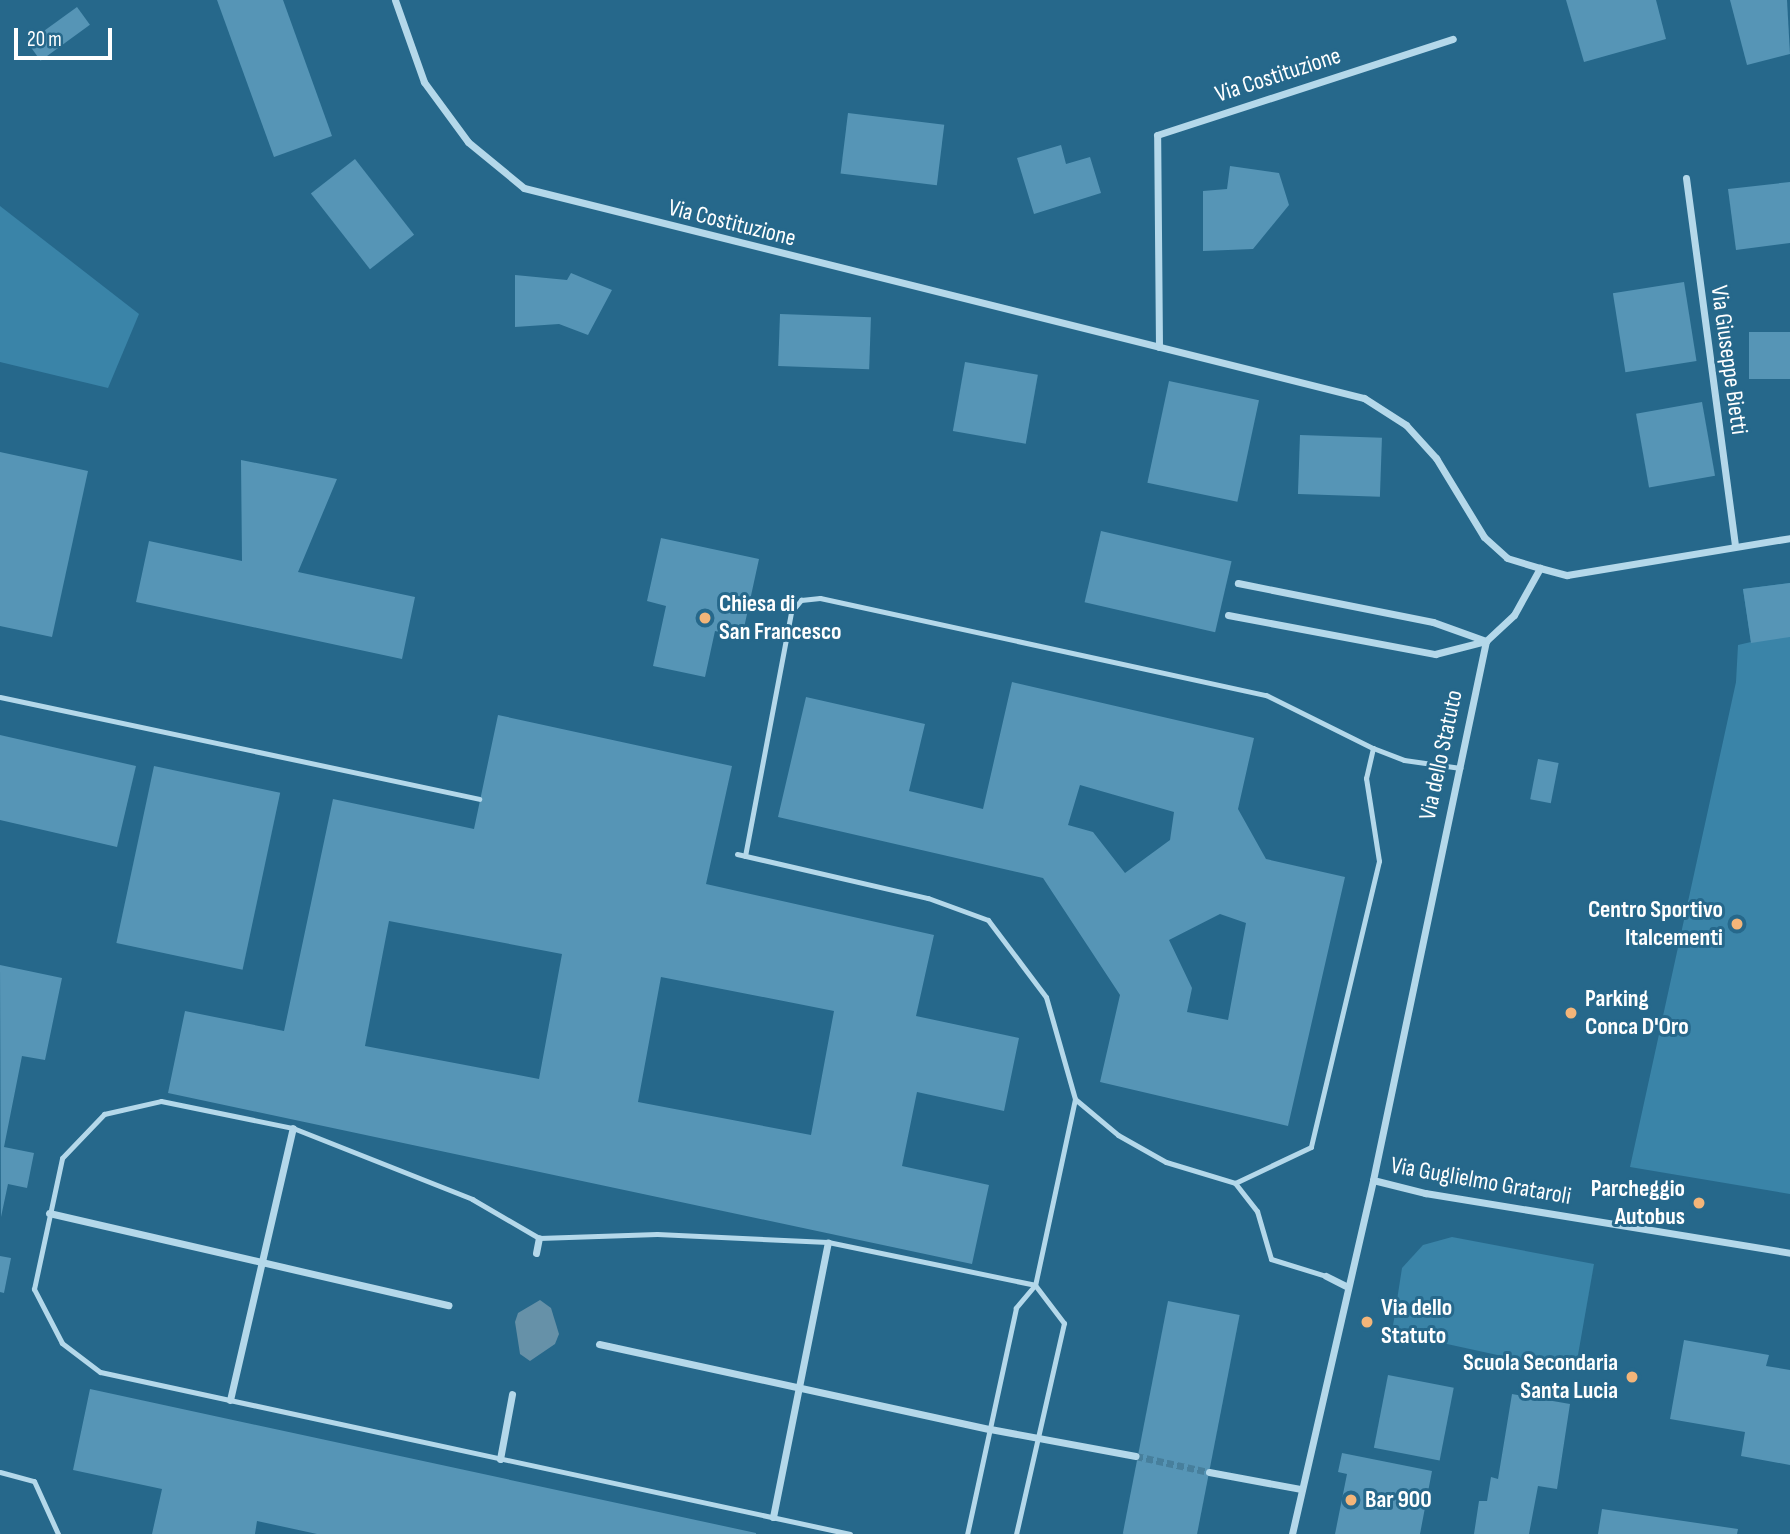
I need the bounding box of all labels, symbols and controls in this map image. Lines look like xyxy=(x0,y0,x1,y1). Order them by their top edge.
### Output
scale bar xyxy=(18,14,116,58)
text: 20 m xyxy=(27,27,62,52)
street label: Via Costituzione xyxy=(1212,41,1344,109)
street label: Via Costituzione xyxy=(665,193,799,253)
street label: Via Giuseppe Bietti xyxy=(1704,284,1754,436)
place label: Chiesa di San Francesco xyxy=(719,590,841,646)
marker: Chiesa di San Francesco xyxy=(697,610,713,626)
street label: Via dello Statuto xyxy=(1413,688,1469,822)
place label: Centro Sportivo Italcementi xyxy=(1588,896,1723,952)
marker: Centro Sportivo Italcementi xyxy=(1729,916,1745,932)
place label: Parking Conca D'Oro xyxy=(1585,985,1689,1041)
marker: Parking Conca D'Oro xyxy=(1563,1005,1579,1021)
street label: Via Guglielmo Grataroli xyxy=(1388,1151,1574,1211)
place label: Parcheggio Autobus xyxy=(1591,1175,1685,1231)
marker: Parcheggio Autobus xyxy=(1691,1195,1707,1211)
place label: Via dello Statuto xyxy=(1381,1294,1452,1350)
marker: Via dello Statuto xyxy=(1359,1314,1375,1330)
place label: Scuola Secondaria Santa Lucia xyxy=(1463,1349,1618,1405)
marker: Scuola Secondaria Santa Lucia xyxy=(1624,1369,1640,1385)
place label: Bar 900 xyxy=(1365,1486,1432,1514)
marker: Bar 900 xyxy=(1343,1492,1359,1508)

